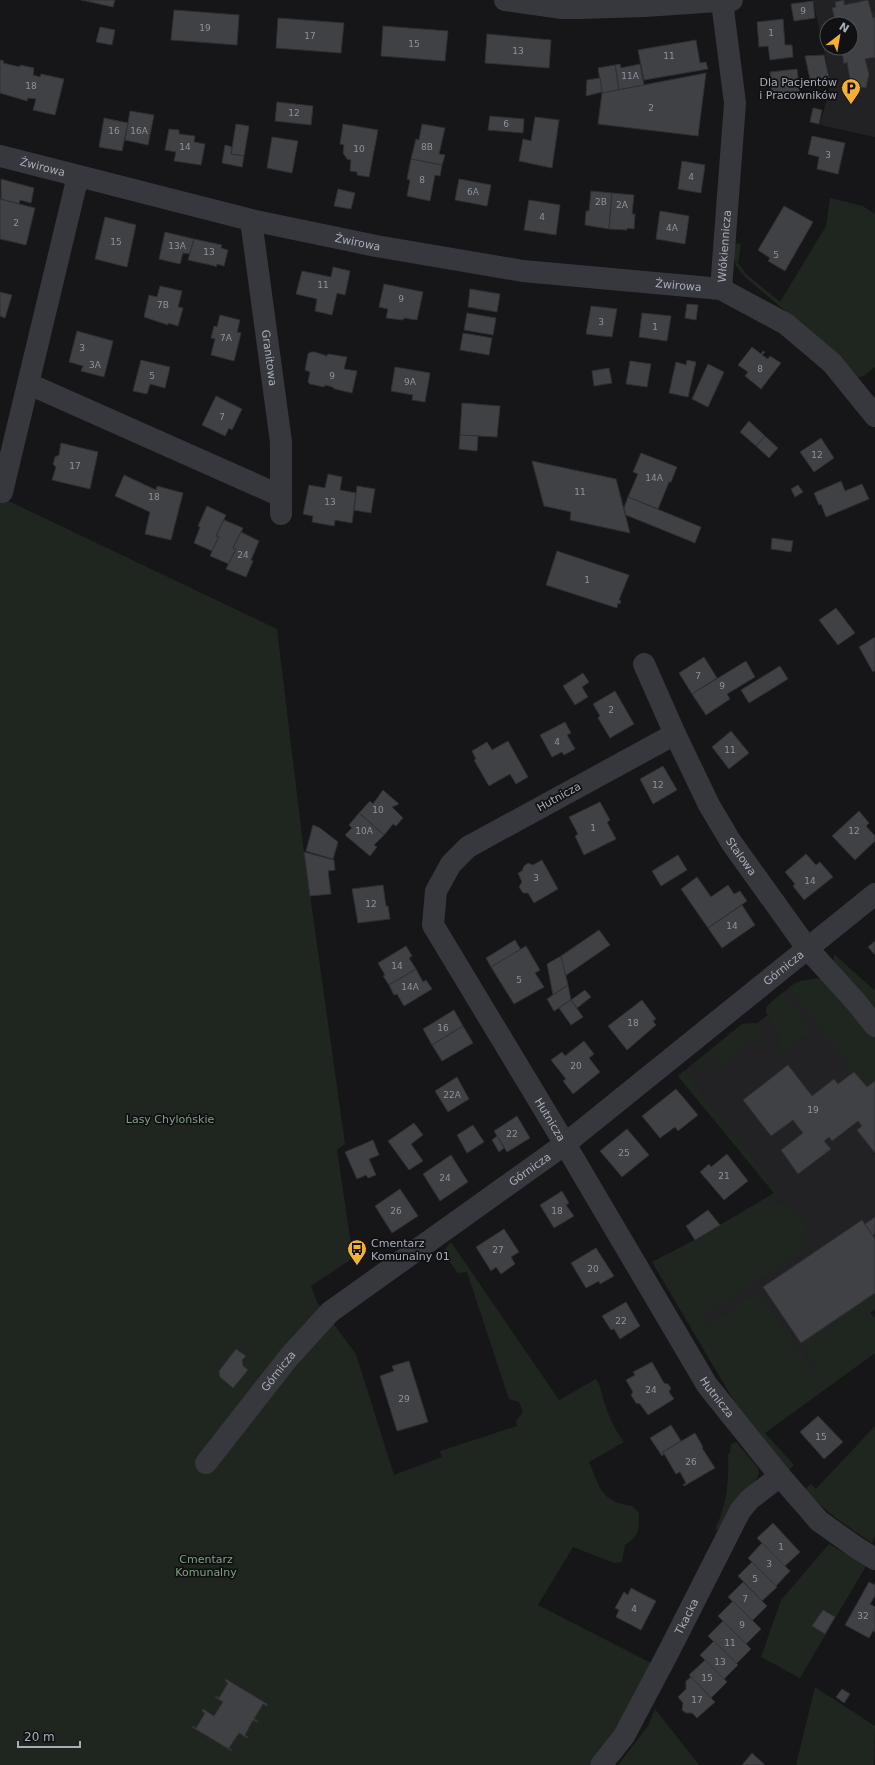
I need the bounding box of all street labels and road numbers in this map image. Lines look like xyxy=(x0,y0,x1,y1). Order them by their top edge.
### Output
street label: Żwirowa xyxy=(19,155,67,179)
street label: Włókiennicza xyxy=(715,209,733,283)
street label: Żwirowa xyxy=(334,231,382,253)
street label: Żwirowa xyxy=(655,277,702,294)
street label: Granitowa xyxy=(259,329,280,387)
street label: Hutnicza xyxy=(535,780,583,814)
street label: Stalowa xyxy=(723,835,759,878)
street label: Górnicza xyxy=(761,948,806,988)
street label: Hutnicza xyxy=(532,1095,568,1144)
street label: Górnicza xyxy=(506,1150,553,1189)
street label: Górnicza xyxy=(258,1348,298,1394)
street label: Hutnicza xyxy=(697,1374,737,1420)
street label: Tkacka xyxy=(672,1596,701,1637)

